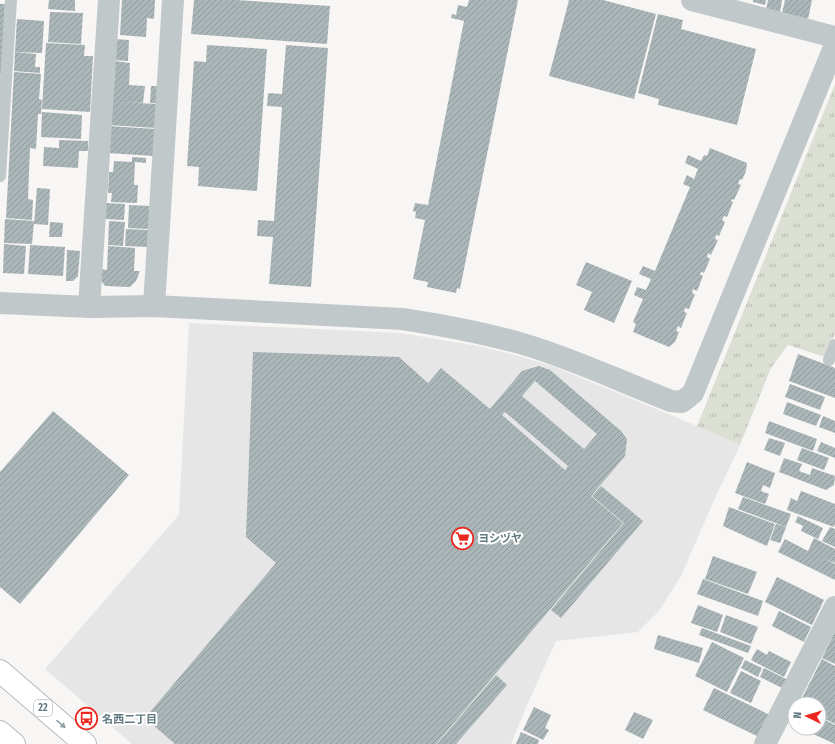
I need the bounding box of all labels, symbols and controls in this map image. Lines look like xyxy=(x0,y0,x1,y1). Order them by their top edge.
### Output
supermarket icon: ヨシヅヤ xyxy=(450,525,476,551)
place label: ヨシヅヤ xyxy=(478,532,522,545)
north arrow xyxy=(787,696,827,736)
road number: 22 xyxy=(34,700,52,716)
bus stop icon: 名西二丁目 xyxy=(73,706,99,732)
text: N xyxy=(791,711,804,719)
place label: 名西二丁目 xyxy=(102,713,157,726)
one-way arrow xyxy=(56,719,67,728)

